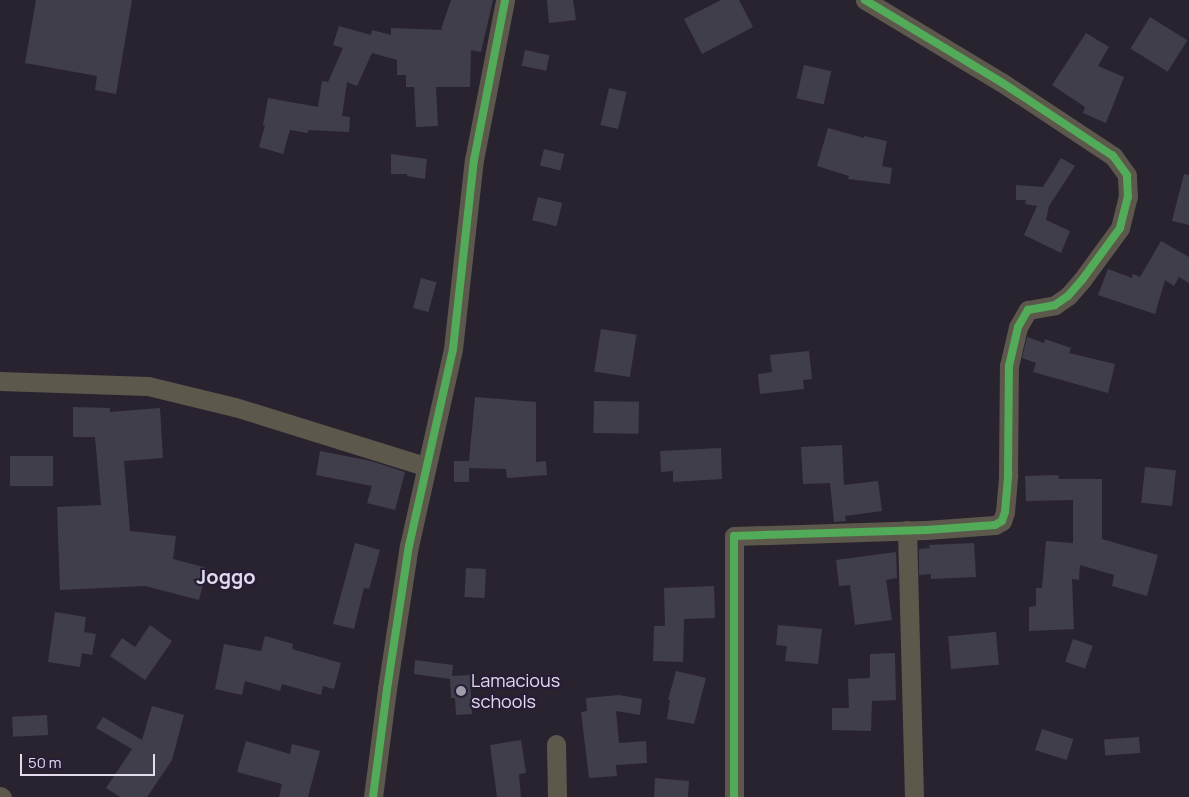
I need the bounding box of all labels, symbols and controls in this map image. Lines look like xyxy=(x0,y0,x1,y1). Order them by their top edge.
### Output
district label: Joggo xyxy=(196,564,256,588)
place label: Lamacious schools xyxy=(471,670,560,712)
marker: Lamacious schools xyxy=(455,685,467,697)
scale bar xyxy=(22,744,158,776)
text: 50 m xyxy=(28,752,62,773)

